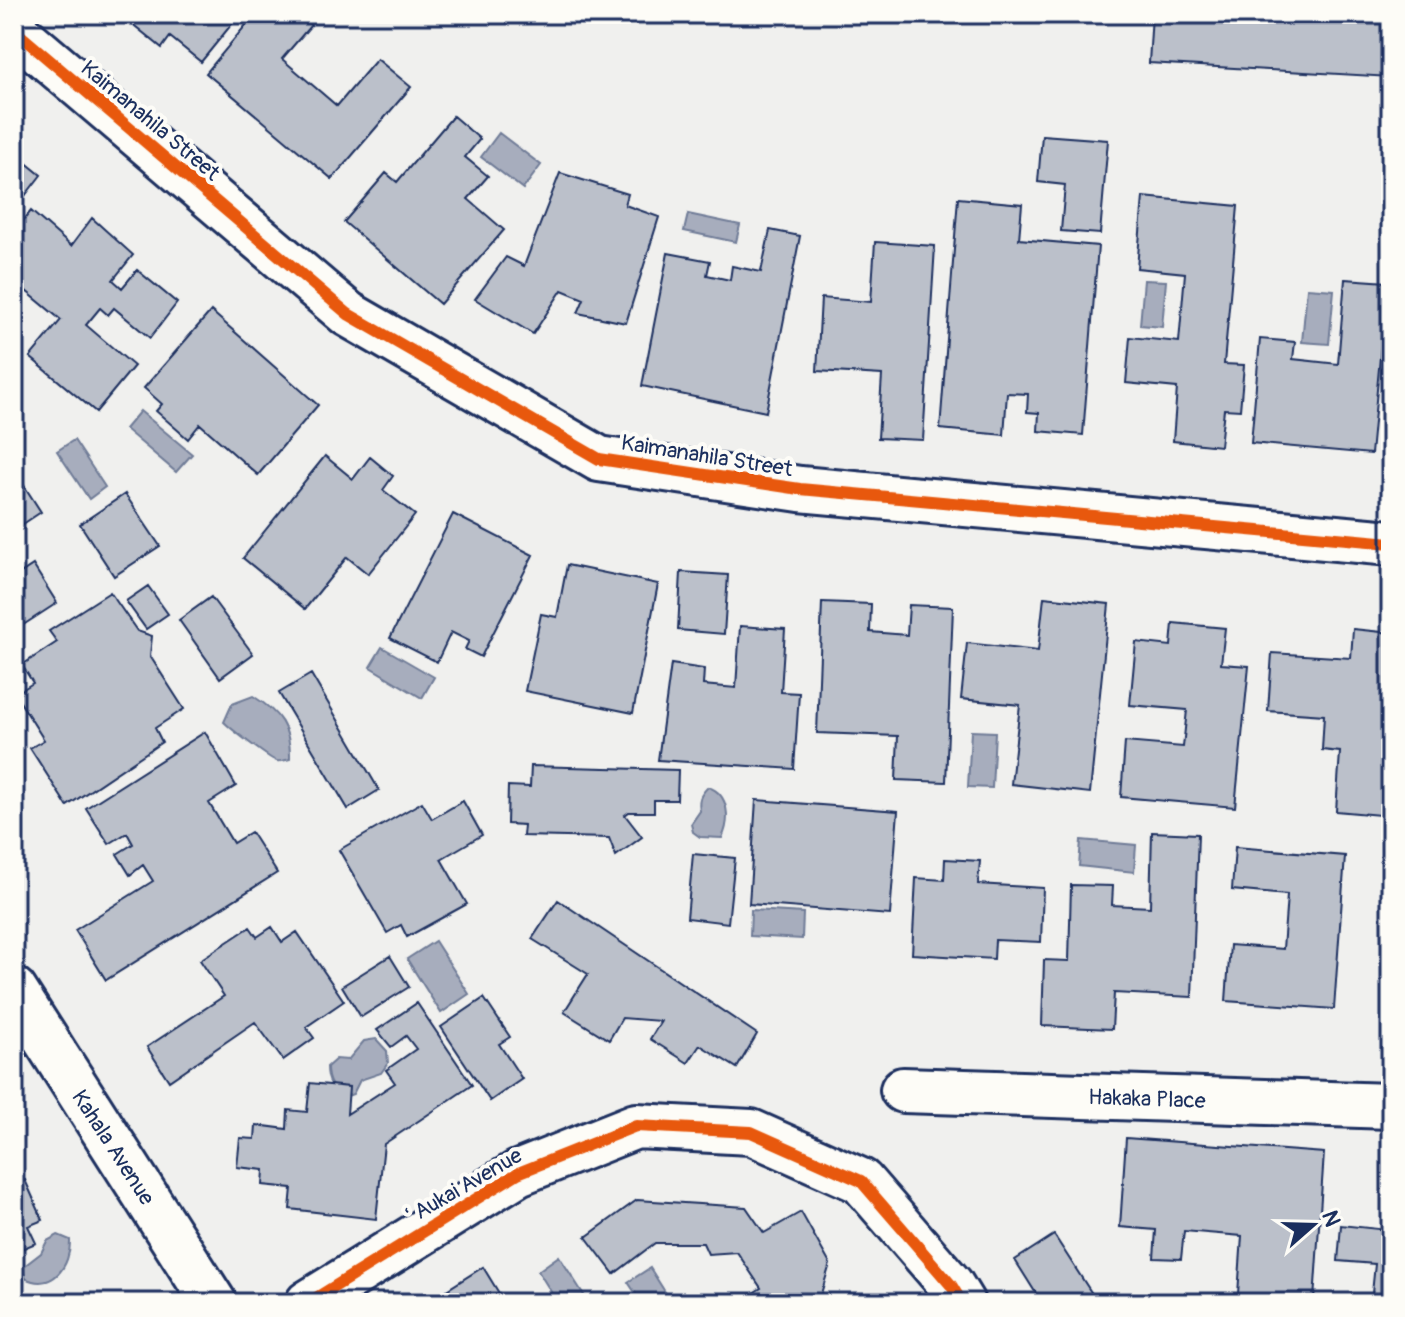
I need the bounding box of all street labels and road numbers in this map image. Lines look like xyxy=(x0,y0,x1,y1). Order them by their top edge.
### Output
street label: Kaimanahila Street xyxy=(75,54,226,187)
street label: Kaimanahila Street xyxy=(619,429,795,483)
street label: Hakaka Place xyxy=(1088,1083,1206,1115)
street label: Kahala Avenue xyxy=(65,1085,161,1211)
street label: ʻAukai Avenue xyxy=(398,1141,527,1232)

